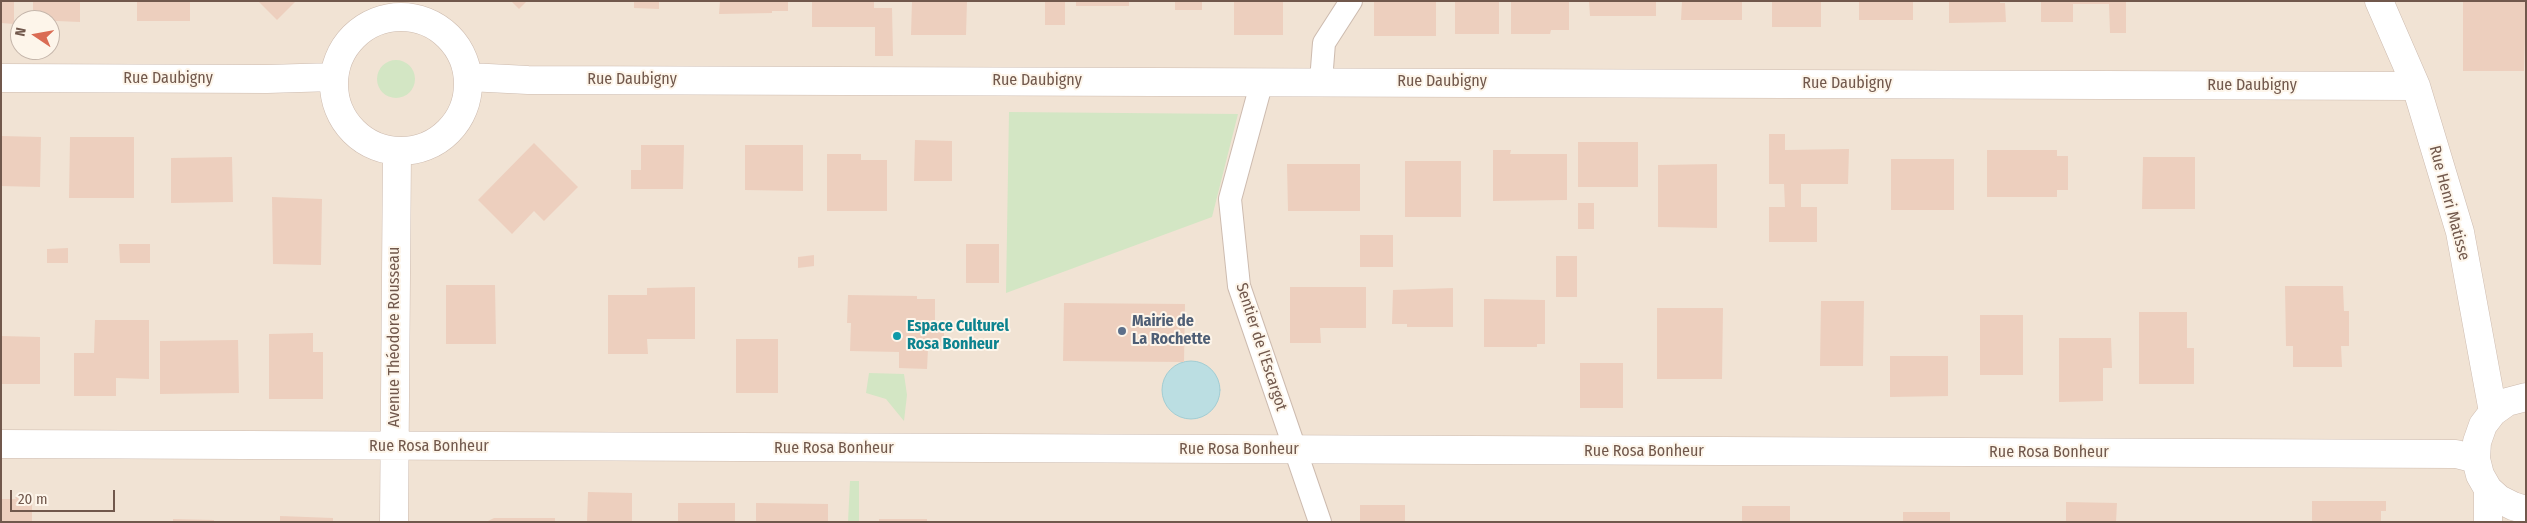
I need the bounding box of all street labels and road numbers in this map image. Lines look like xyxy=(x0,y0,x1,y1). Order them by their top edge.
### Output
street label: Rue Daubigny xyxy=(123,69,213,89)
street label: Rue Daubigny xyxy=(587,70,677,90)
street label: Rue Daubigny xyxy=(992,71,1082,91)
street label: Rue Daubigny xyxy=(1397,72,1487,92)
street label: Rue Daubigny xyxy=(1802,74,1892,94)
street label: Rue Daubigny xyxy=(2207,76,2297,96)
street label: Rue Henri Matisse xyxy=(2424,144,2474,262)
street label: Avenue Théodore Rousseau xyxy=(385,247,405,427)
street label: Sentier de l'Escargot xyxy=(1231,281,1291,413)
street label: Rue Rosa Bonheur xyxy=(369,437,489,457)
street label: Rue Rosa Bonheur xyxy=(774,439,894,459)
street label: Rue Rosa Bonheur xyxy=(1179,440,1299,460)
street label: Rue Rosa Bonheur xyxy=(1584,442,1704,462)
street label: Rue Rosa Bonheur xyxy=(1989,443,2109,463)

